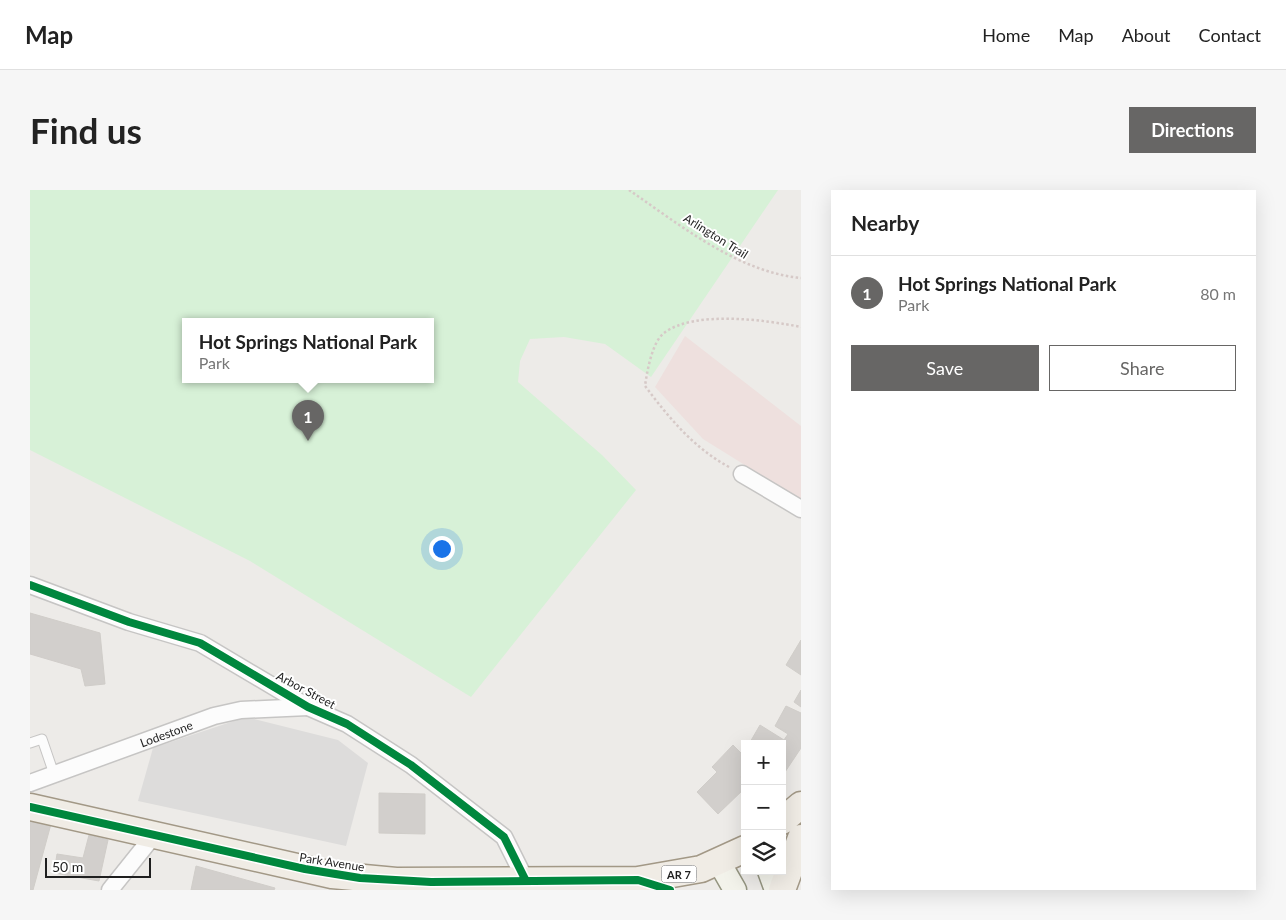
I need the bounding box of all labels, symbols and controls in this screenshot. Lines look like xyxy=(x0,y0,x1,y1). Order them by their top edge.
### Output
text: Map xyxy=(25,20,73,49)
text: Home xyxy=(982,24,1030,46)
text: Map xyxy=(1058,24,1094,46)
text: About xyxy=(1122,24,1171,46)
text: Contact xyxy=(1199,24,1261,46)
button: Directions xyxy=(1129,107,1256,153)
text: Find us xyxy=(30,109,142,151)
street label: Arlington Trail xyxy=(681,210,751,262)
text: Nearby xyxy=(851,210,919,235)
text: Hot Springs National Park xyxy=(898,272,1117,295)
text: 1 xyxy=(862,284,872,303)
text: 80 m xyxy=(1200,284,1236,303)
text: Park xyxy=(898,295,929,314)
popup xyxy=(182,318,434,383)
text: Hot Springs National Park xyxy=(199,330,417,353)
button: Save xyxy=(851,345,1039,391)
button: Share xyxy=(1049,345,1236,391)
text: Park xyxy=(199,353,230,372)
pin: 1 xyxy=(292,400,324,441)
your location xyxy=(429,536,455,562)
street label: Arbor Street xyxy=(274,668,339,712)
street label: Lodestone xyxy=(138,717,195,750)
map controls xyxy=(741,740,786,875)
button: + xyxy=(741,740,786,785)
button: − xyxy=(741,785,786,830)
button: layers xyxy=(741,830,786,875)
street label: Park Avenue xyxy=(298,849,366,875)
scale bar xyxy=(45,855,151,878)
text: 50 m xyxy=(52,858,83,875)
road number: AR 7 xyxy=(662,866,696,882)

